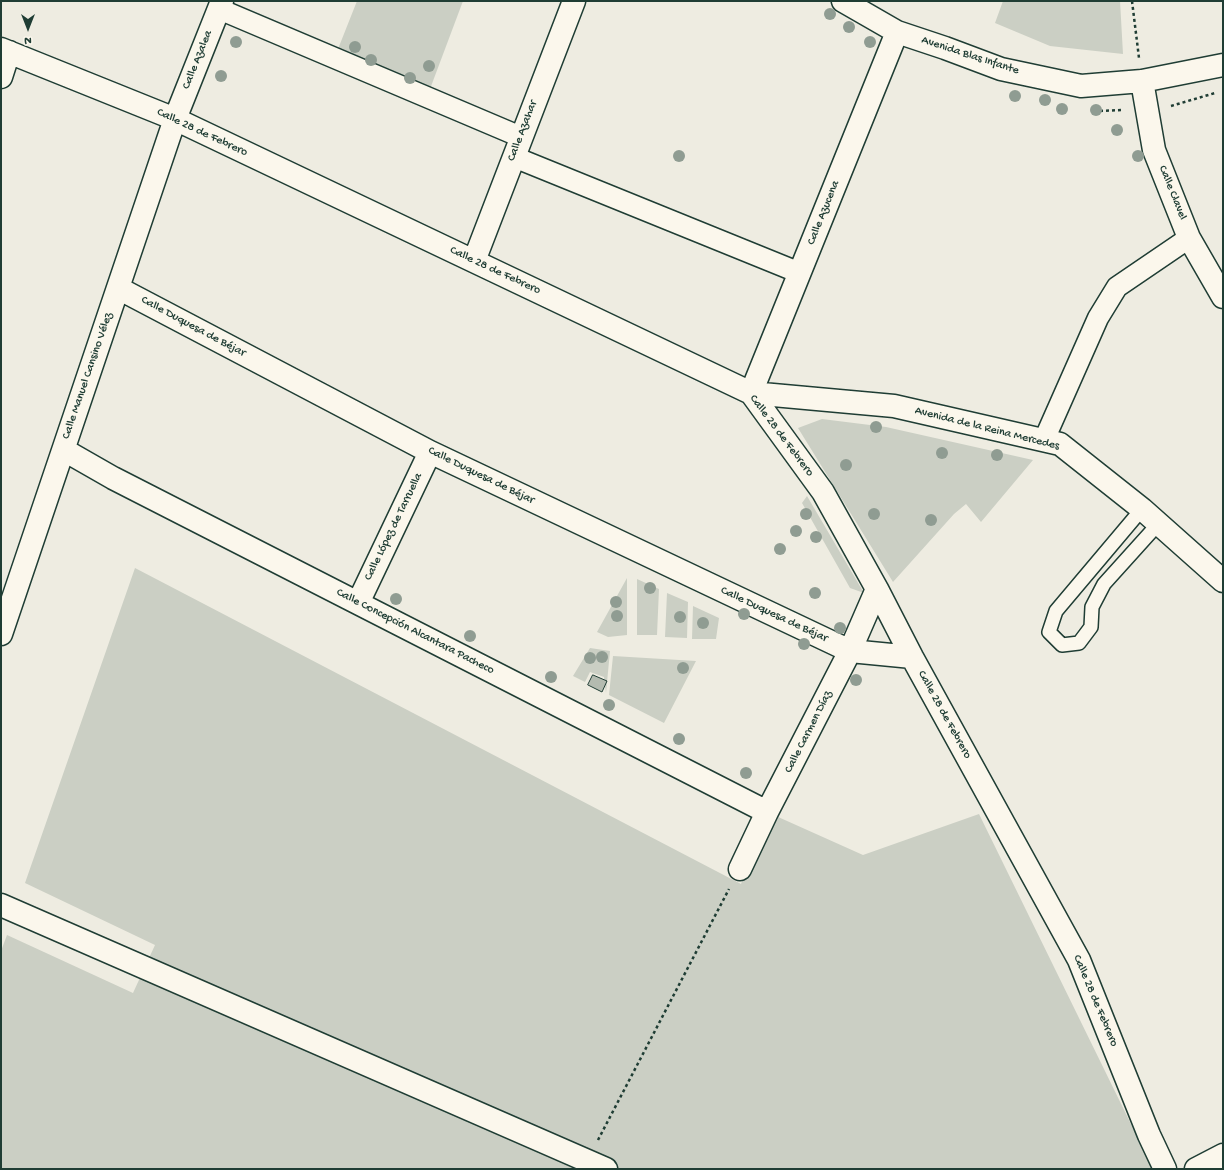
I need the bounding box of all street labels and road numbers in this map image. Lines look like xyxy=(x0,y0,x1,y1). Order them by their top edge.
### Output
street label: Calle Azalea xyxy=(180,29,216,91)
street label: Avenida Blas Infante xyxy=(919,33,1021,79)
street label: Calle Azahar xyxy=(505,99,541,163)
street label: Calle 28 de Febrero xyxy=(154,106,250,160)
street label: Calle Clavel xyxy=(1155,164,1189,222)
street label: Calle Azucena xyxy=(805,179,843,247)
street label: Calle 28 de Febrero xyxy=(447,244,543,298)
street label: Calle Duquesa de Béjar xyxy=(138,293,248,361)
street label: Calle Manuel Cansino Vélez xyxy=(60,311,116,441)
street label: Calle 28 de Febrero xyxy=(746,392,816,480)
street label: Avenida de la Reina Mercedes xyxy=(913,404,1061,454)
street label: Calle Duquesa de Béjar xyxy=(425,444,537,508)
street label: Calle López de Tarruella xyxy=(362,471,426,583)
street label: Calle Duquesa de Béjar xyxy=(718,584,830,646)
street label: Calle Concepción Alcantara Pacheco xyxy=(334,586,496,678)
street label: Calle 28 de Febrero xyxy=(914,668,974,762)
street label: Calle Carmen Díaz xyxy=(782,688,836,776)
street label: Calle 28 de Febrero xyxy=(1069,953,1121,1049)

